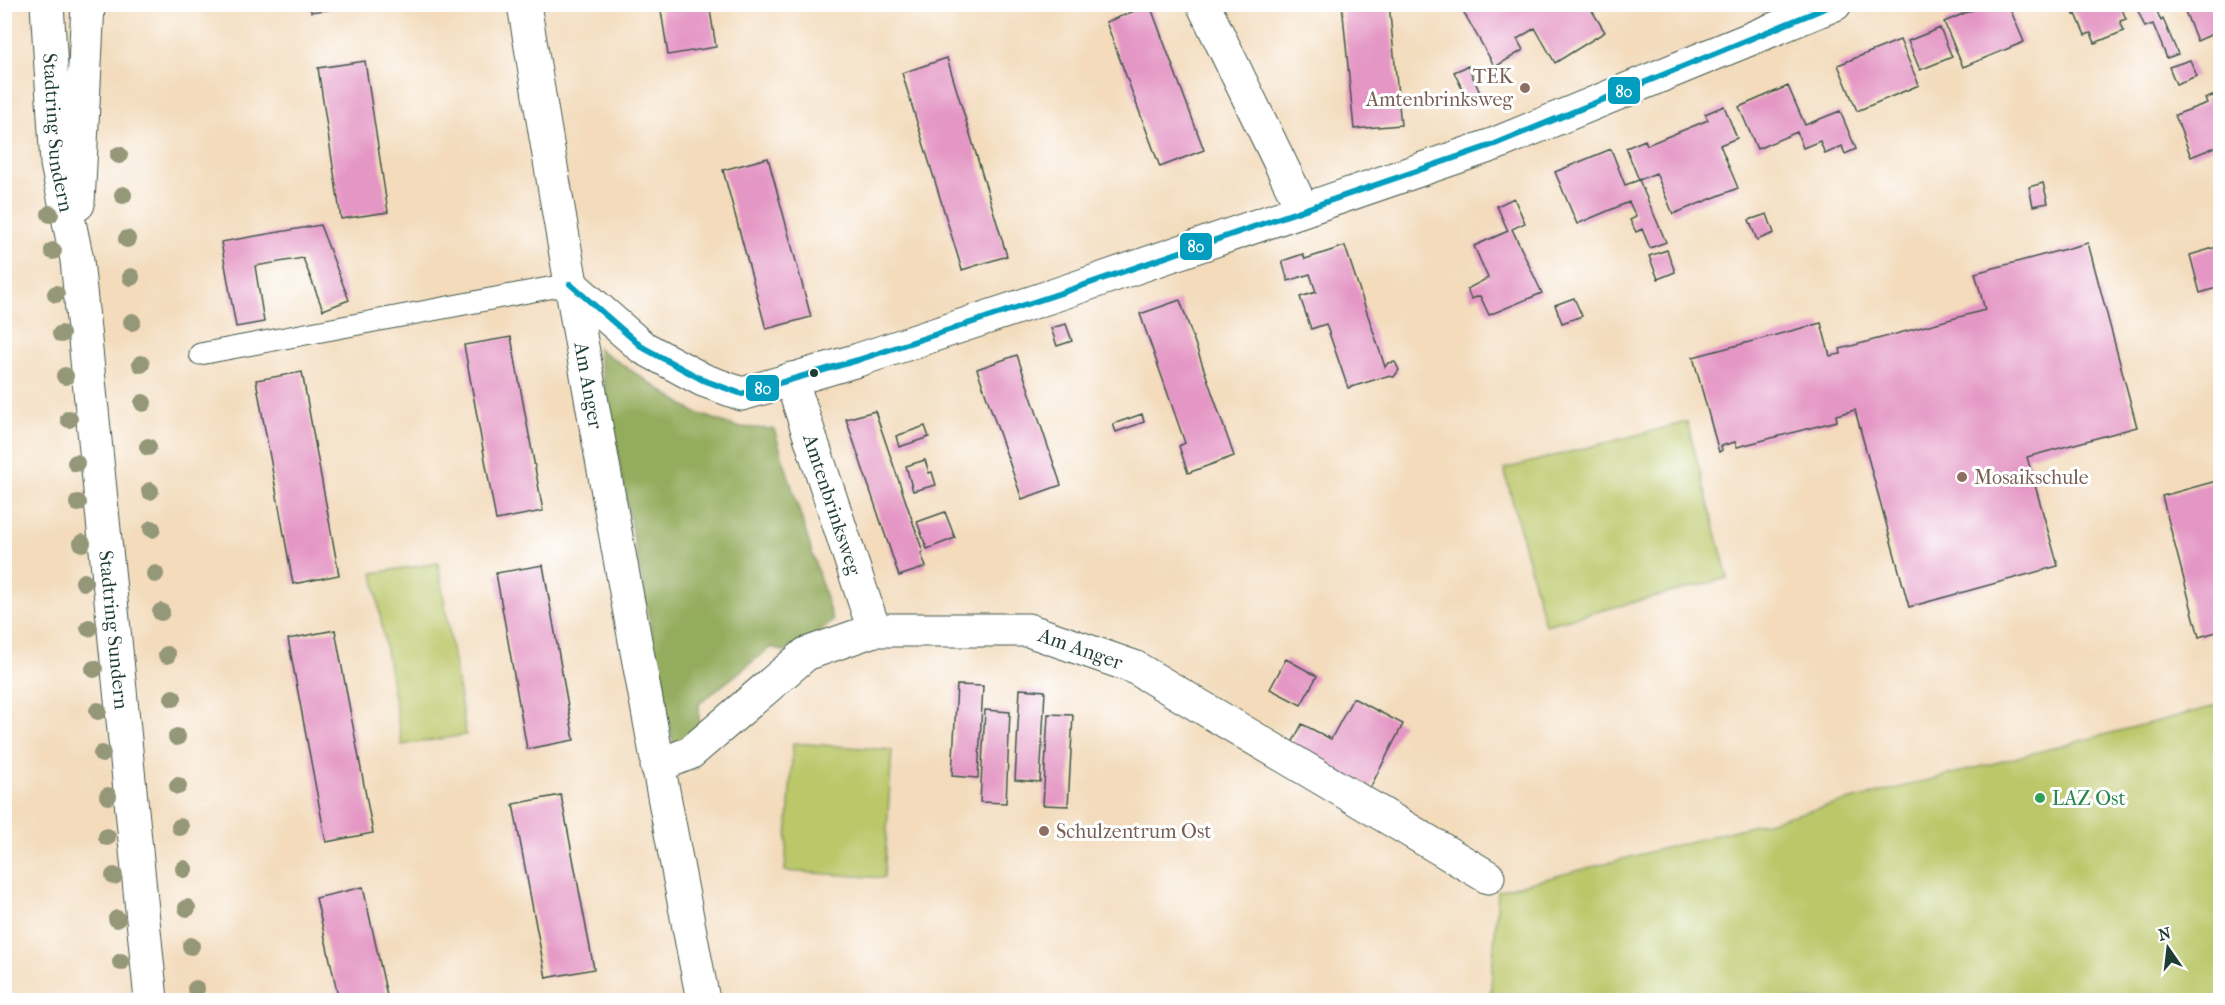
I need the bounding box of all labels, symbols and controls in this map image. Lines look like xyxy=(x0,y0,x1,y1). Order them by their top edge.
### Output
street label: Stadtring Sundern xyxy=(38,52,78,214)
place label: TEK Amtenbrinksweg xyxy=(1365,65,1514,111)
line badge: 80 xyxy=(1607,76,1641,105)
marker: TEK Amtenbrinksweg xyxy=(1518,81,1532,95)
text: 80 xyxy=(1616,82,1633,101)
line badge: 80 xyxy=(1179,232,1213,261)
text: 80 xyxy=(1188,237,1205,256)
street label: Am Anger xyxy=(569,340,607,431)
unlabelled marker xyxy=(808,367,820,379)
line badge: 80 xyxy=(745,374,780,402)
text: 80 xyxy=(755,379,772,398)
street label: Amtenbrinksweg xyxy=(798,430,866,578)
place label: Mosaikschule xyxy=(1974,466,2089,489)
marker: Mosaikschule xyxy=(1955,470,1969,484)
street label: Stadtring Sundern xyxy=(94,549,133,711)
street label: Am Anger xyxy=(1035,623,1126,674)
place label: LAZ Ost xyxy=(2052,787,2126,810)
marker: LAZ Ost xyxy=(2033,791,2047,805)
place label: Schulzentrum Ost xyxy=(1056,820,1211,843)
marker: Schulzentrum Ost xyxy=(1037,824,1051,838)
north arrow xyxy=(2138,918,2198,978)
text: N xyxy=(2156,923,2174,945)

